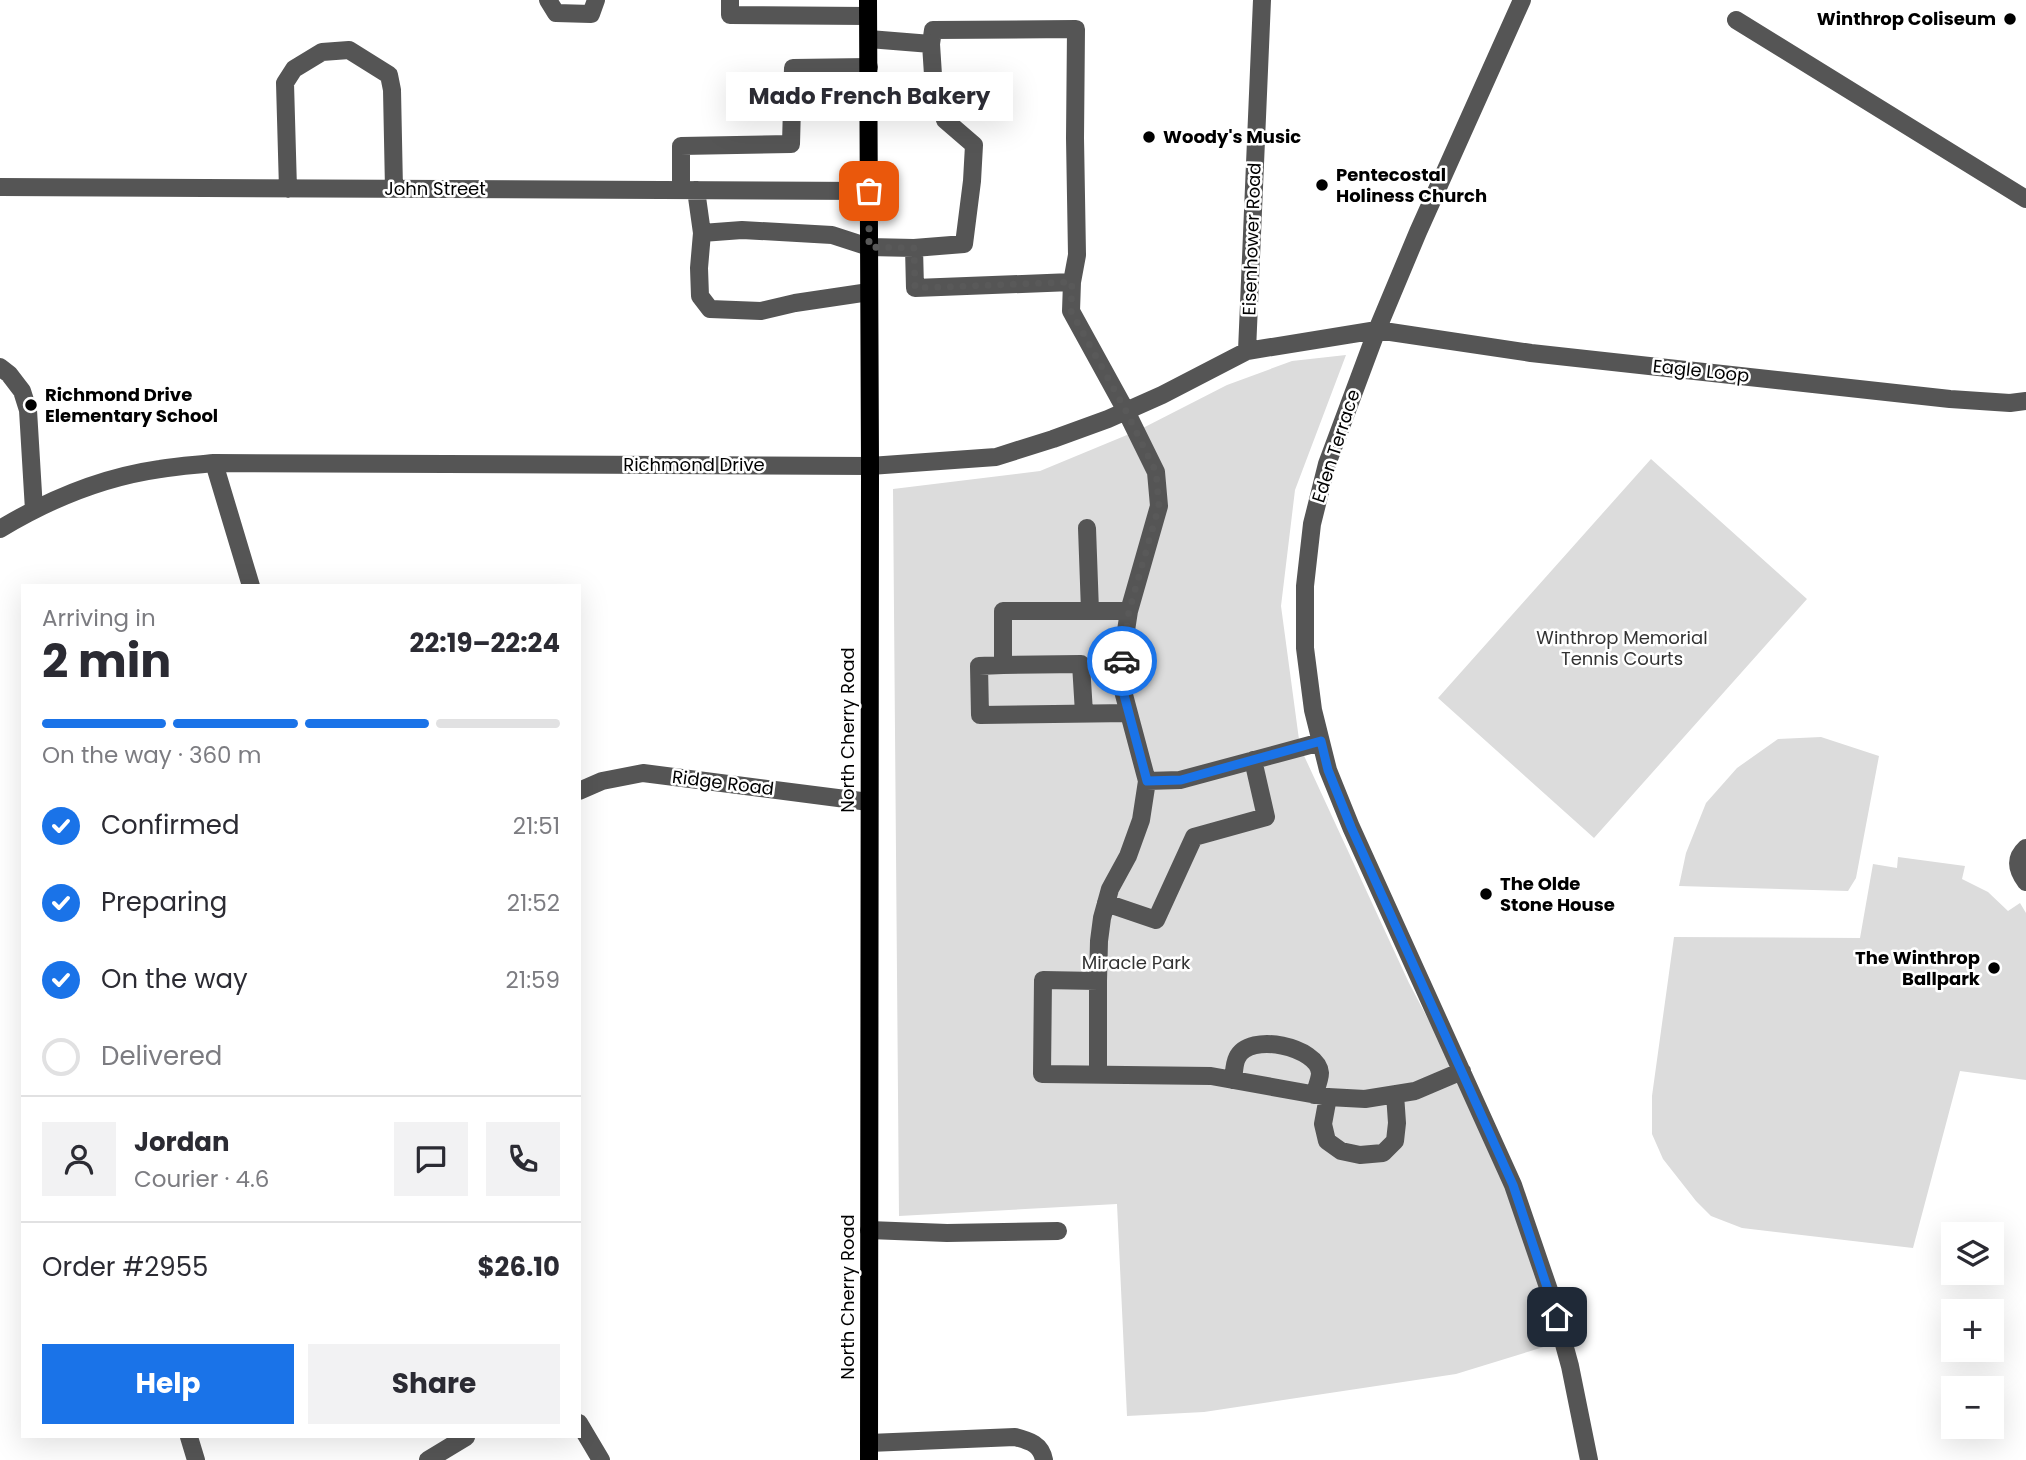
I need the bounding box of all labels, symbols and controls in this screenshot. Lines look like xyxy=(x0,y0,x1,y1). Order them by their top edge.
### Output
place label: Winthrop Coliseum xyxy=(1817,6,1996,31)
marker: Winthrop Coliseum xyxy=(2002,11,2018,27)
callout: Mado French Bakery xyxy=(726,72,1012,121)
text: Mado French Bakery xyxy=(749,80,990,112)
place label: Woody's Music xyxy=(1163,124,1301,149)
marker: Woody's Music xyxy=(1141,129,1157,145)
pin xyxy=(839,161,899,221)
street label: Eisenhower Road xyxy=(1236,162,1267,316)
place label: Pentecostal Holiness Church xyxy=(1336,162,1487,208)
icon: bag xyxy=(850,172,888,210)
street label: John Street xyxy=(384,176,486,201)
marker: Pentecostal Holiness Church xyxy=(1314,177,1330,193)
street label: Eagle Loop xyxy=(1652,353,1751,388)
place label: Richmond Drive Elementary School xyxy=(45,382,218,428)
street label: Eden Terrace xyxy=(1305,386,1366,506)
marker: Richmond Drive Elementary School xyxy=(23,397,39,413)
street label: Richmond Drive xyxy=(623,452,765,477)
text: Arriving in xyxy=(42,602,156,634)
text: 22:19–22:24 xyxy=(410,625,560,661)
park label: Winthrop Memorial Tennis Courts xyxy=(1536,625,1708,671)
courier xyxy=(1087,626,1157,696)
text: 2 min xyxy=(42,629,171,693)
icon: car xyxy=(1103,642,1141,680)
street label: North Cherry Road xyxy=(835,647,860,813)
text: On the way · 360 m xyxy=(42,739,261,771)
street label: Ridge Road xyxy=(671,764,775,801)
icon: check xyxy=(42,807,80,845)
text: Confirmed xyxy=(101,807,239,843)
text: 21:51 xyxy=(513,810,560,842)
place label: The Olde Stone House xyxy=(1500,871,1615,917)
icon: check xyxy=(42,884,80,922)
text: Preparing xyxy=(101,884,227,920)
marker: The Olde Stone House xyxy=(1478,886,1494,902)
text: 21:52 xyxy=(507,887,560,919)
place label: The Winthrop Ballpark xyxy=(1855,945,1981,991)
park label: Miracle Park xyxy=(1082,950,1191,975)
marker: The Winthrop Ballpark xyxy=(1986,960,2002,976)
icon: check xyxy=(42,961,80,999)
text: On the way xyxy=(101,961,248,997)
text: 21:59 xyxy=(506,964,560,996)
text: Delivered xyxy=(101,1038,222,1074)
button: person xyxy=(42,1122,116,1196)
button: chat xyxy=(394,1122,468,1196)
button: phone xyxy=(486,1122,560,1196)
text: Jordan xyxy=(134,1124,230,1160)
text: Courier · 4.6 xyxy=(134,1163,269,1195)
street label: North Cherry Road xyxy=(835,1214,860,1380)
map controls xyxy=(1941,1222,2004,1439)
button: layers xyxy=(1941,1222,2004,1285)
text: Order #2955 xyxy=(42,1249,208,1285)
text: $26.10 xyxy=(477,1249,560,1285)
pin xyxy=(1527,1287,1587,1347)
icon: home xyxy=(1538,1298,1576,1336)
button: + xyxy=(1941,1299,2004,1362)
button: Help xyxy=(42,1344,294,1424)
button: Share xyxy=(308,1344,560,1424)
button: − xyxy=(1941,1376,2004,1439)

